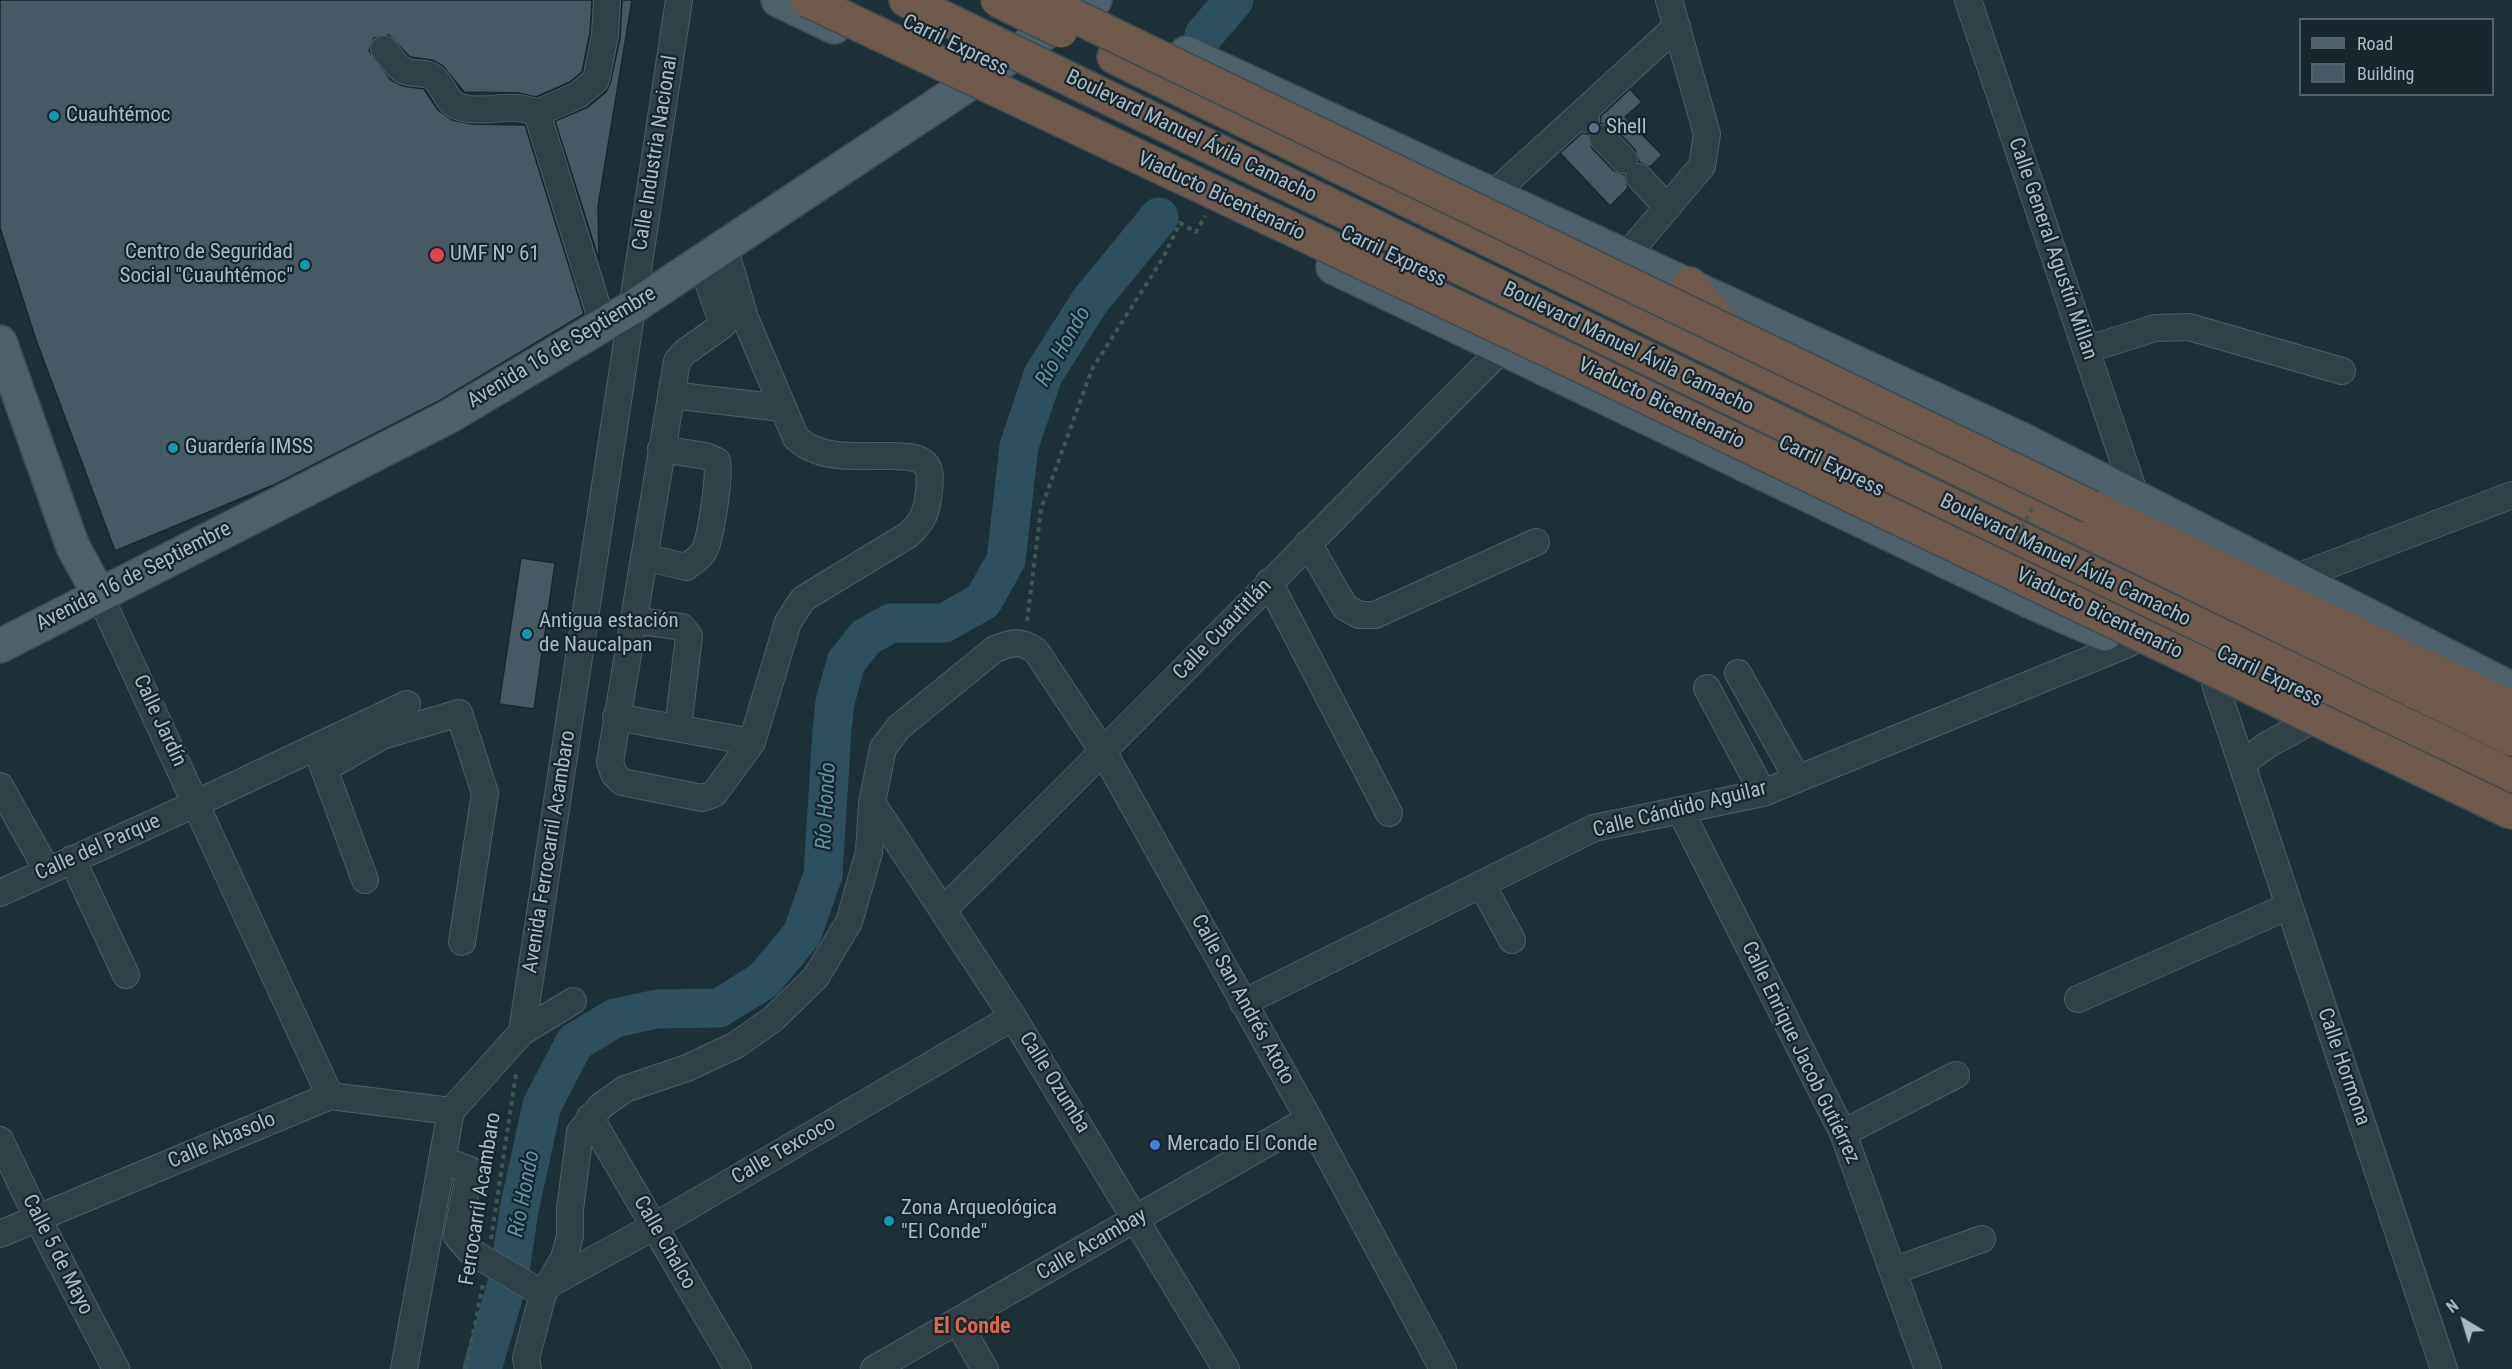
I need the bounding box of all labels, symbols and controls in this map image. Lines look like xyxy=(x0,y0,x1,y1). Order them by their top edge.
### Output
street label: Carril Express xyxy=(898,10,1012,82)
legend xyxy=(2299,18,2494,96)
text: Road xyxy=(2357,33,2393,54)
street label: Calle Industria Nacional xyxy=(628,54,684,252)
text: Building xyxy=(2357,63,2414,84)
street label: Boulevard Manuel Ávila Camacho xyxy=(1061,65,1321,209)
place label: Cuauhtémoc xyxy=(66,103,171,129)
marker: Cuauhtémoc xyxy=(47,109,61,123)
place label: Shell xyxy=(1606,115,1647,141)
marker: Shell xyxy=(1587,121,1601,135)
street label: Calle General Agustín Millan xyxy=(2002,135,2102,363)
street label: Viaducto Bicentenario xyxy=(1133,147,1309,247)
street label: Carril Express xyxy=(1336,221,1450,293)
place label: Centro de Seguridad Social "Cuauhtémoc" xyxy=(119,240,293,290)
place label: UMF Nº 61 xyxy=(450,242,540,268)
marker: UMF Nº 61 xyxy=(428,246,446,264)
marker: Centro de Seguridad Social "Cuauhtémoc" xyxy=(298,258,312,272)
street label: Boulevard Manuel Ávila Camacho xyxy=(1498,277,1758,421)
street label: Avenida 16 de Septiembre xyxy=(463,282,661,414)
water label: Río Hondo xyxy=(1031,302,1097,392)
street label: Viaducto Bicentenario xyxy=(1574,353,1748,455)
street label: Carril Express xyxy=(1774,431,1888,503)
place label: Guardería IMSS xyxy=(185,435,313,461)
marker: Guardería IMSS xyxy=(166,441,180,455)
street label: Boulevard Manuel Ávila Camacho xyxy=(1935,489,2195,633)
street label: Avenida 16 de Septiembre xyxy=(32,517,236,637)
street label: Viaducto Bicentenario xyxy=(2012,563,2186,665)
street label: Calle Cuautitlán xyxy=(1168,574,1278,686)
place label: Antigua estación de Naucalpan xyxy=(539,609,679,659)
marker: Antigua estación de Naucalpan xyxy=(520,627,534,641)
street label: Carril Express xyxy=(2212,641,2326,713)
street label: Calle Jardín xyxy=(127,671,191,771)
street label: Avenida Ferrocarril Acambaro xyxy=(518,729,582,975)
water label: Río Hondo xyxy=(812,762,842,850)
street label: Calle Cándido Aguilar xyxy=(1591,776,1769,844)
street label: Calle del Parque xyxy=(31,809,165,887)
street label: Calle San Andrés Atoto xyxy=(1185,911,1299,1089)
street label: Calle Enrique Jacob Gutiérrez xyxy=(1735,938,1865,1168)
street label: Calle Hormona xyxy=(2311,1005,2375,1129)
street label: Calle Ozumba xyxy=(1013,1028,1095,1138)
street label: Calle Abasolo xyxy=(164,1107,280,1175)
street label: Ferrocarril Acambaro xyxy=(455,1111,507,1287)
street label: Calle Texcoco xyxy=(728,1111,840,1191)
place label: Mercado El Conde xyxy=(1167,1132,1317,1158)
marker: Mercado El Conde xyxy=(1148,1138,1162,1152)
water label: Río Hondo xyxy=(504,1148,546,1240)
street label: Calle 5 de Mayo xyxy=(16,1191,98,1319)
street label: Calle Chalco xyxy=(627,1192,701,1294)
place label: Zona Arqueológica "El Conde" xyxy=(901,1196,1057,1246)
street label: Calle Acambay xyxy=(1032,1203,1152,1287)
marker: Zona Arqueológica "El Conde" xyxy=(882,1214,896,1228)
north arrow xyxy=(2434,1291,2494,1351)
text: N xyxy=(2443,1296,2462,1317)
district label: El Conde xyxy=(933,1314,1011,1340)

